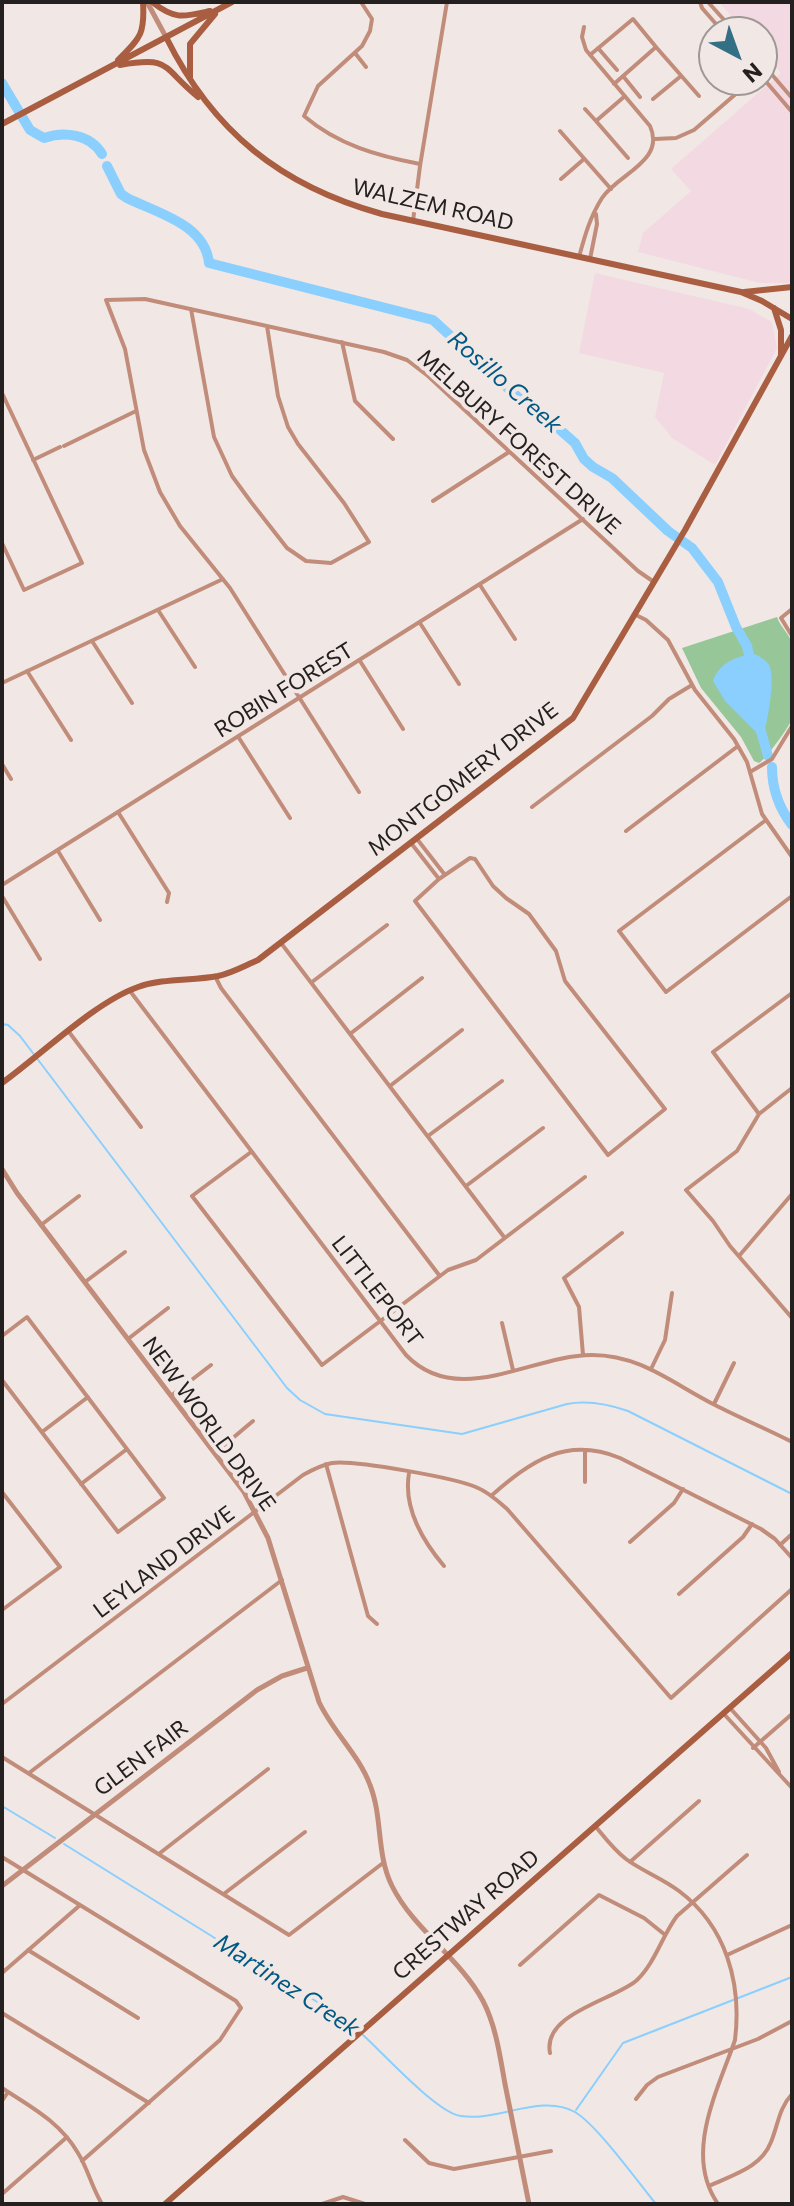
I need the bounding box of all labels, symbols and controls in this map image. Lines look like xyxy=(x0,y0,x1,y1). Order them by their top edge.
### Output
north arrow xyxy=(698,16,778,96)
text: N xyxy=(738,57,768,89)
street label: WALZEM ROAD xyxy=(350,174,516,236)
water label: Rosillo Creek xyxy=(442,325,568,439)
street label: MELBURY FOREST DRIVE xyxy=(412,344,626,540)
street label: ROBIN FOREST xyxy=(210,637,358,743)
street label: MONTGOMERY DRIVE xyxy=(363,696,563,862)
street label: LITTLEPORT xyxy=(326,1231,428,1351)
street label: NEW WORLD DRIVE xyxy=(137,1332,281,1516)
street label: LEYLAND DRIVE xyxy=(88,1500,240,1624)
street label: GLEN FAIR xyxy=(89,1714,193,1802)
street label: CRESTWAY ROAD xyxy=(387,1844,545,1986)
water label: Martinez Creek xyxy=(209,1927,365,2043)

